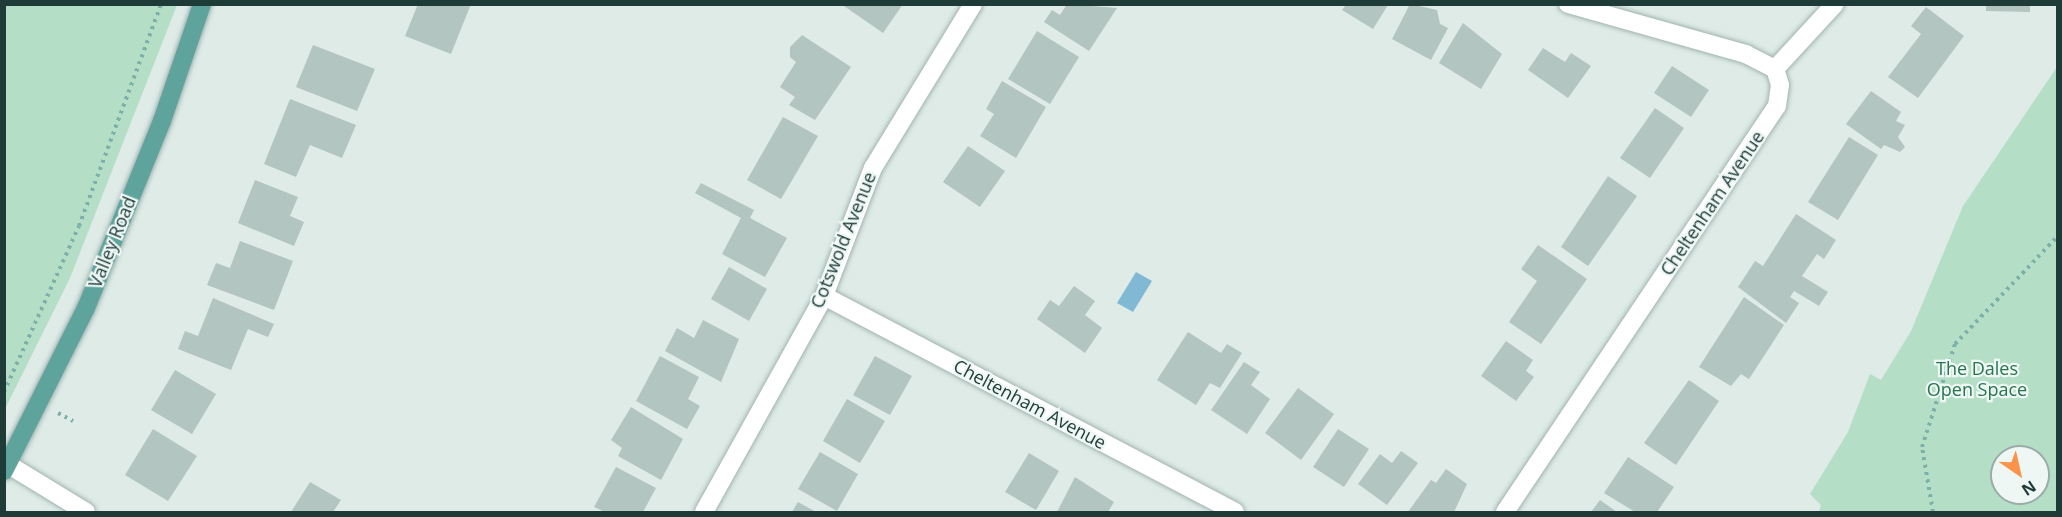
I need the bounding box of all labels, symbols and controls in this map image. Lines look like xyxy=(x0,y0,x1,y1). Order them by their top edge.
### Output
street label: Cheltenham Avenue xyxy=(1656,127,1768,279)
street label: Cotswold Avenue xyxy=(806,169,880,311)
street label: Valley Road xyxy=(84,193,140,291)
street label: Cheltenham Avenue xyxy=(950,355,1110,453)
park label: The Dales Open Space xyxy=(1927,358,2027,400)
north arrow xyxy=(1990,445,2050,505)
text: N xyxy=(2017,476,2040,501)

